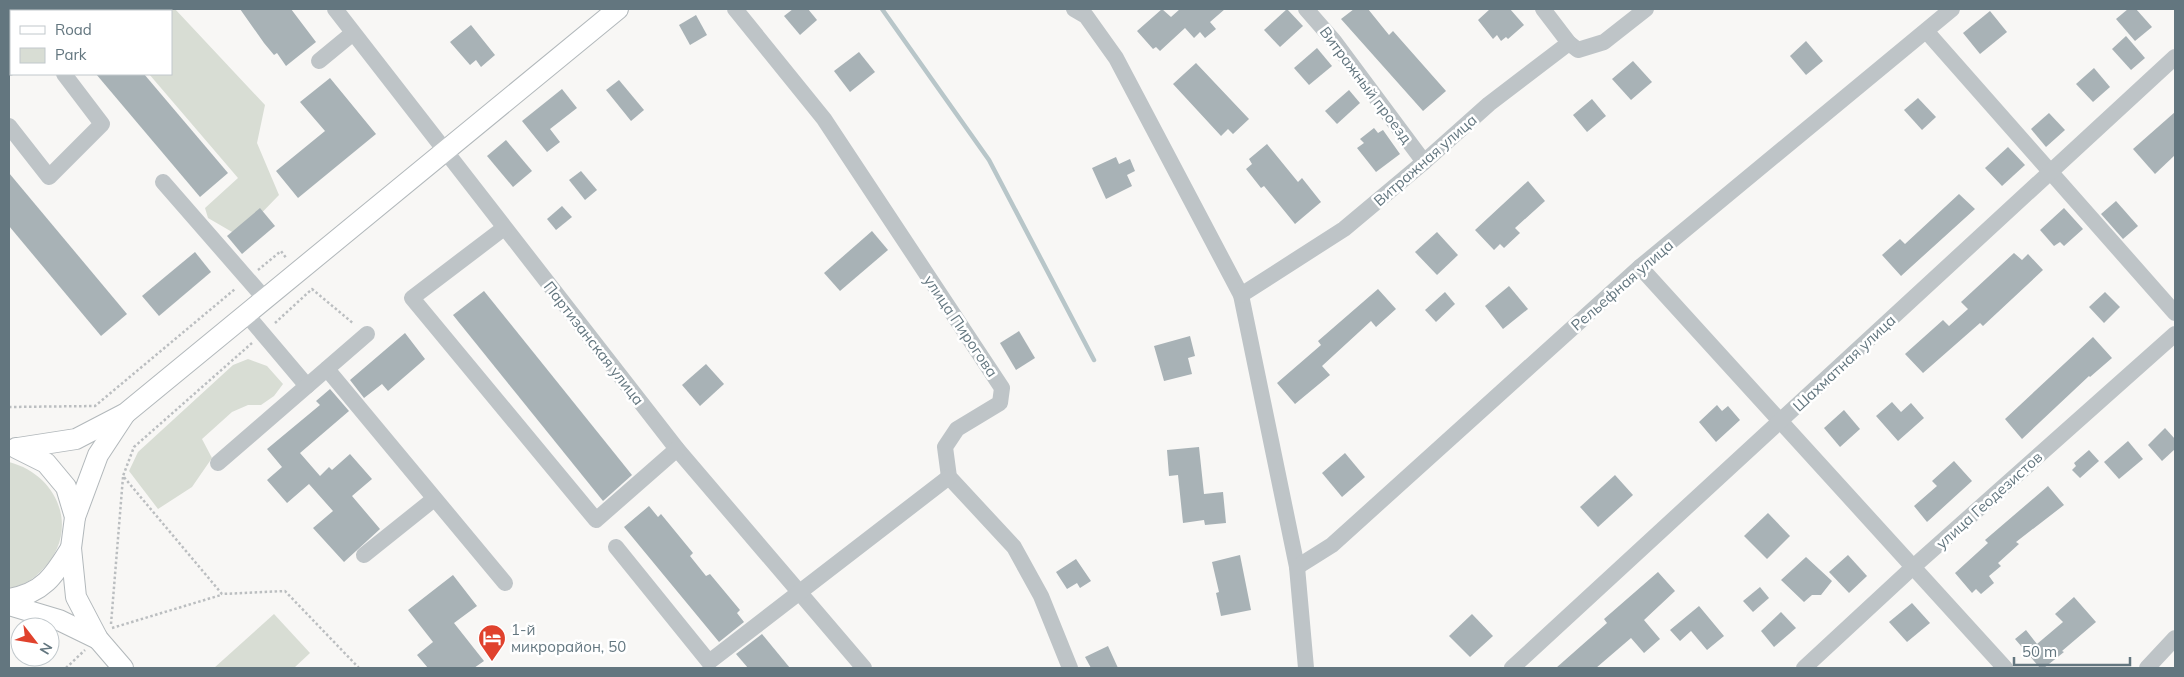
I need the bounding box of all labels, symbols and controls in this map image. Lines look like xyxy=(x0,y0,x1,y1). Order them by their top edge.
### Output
legend xyxy=(10,10,172,75)
text: Road xyxy=(55,20,92,39)
street label: Витражный проезд xyxy=(1316,23,1416,147)
text: Park xyxy=(55,45,87,64)
street label: Витражная улица xyxy=(1370,110,1480,210)
street label: Рельефная улица xyxy=(1567,235,1677,335)
street label: улица Пирогова xyxy=(920,271,1002,381)
street label: Партизанская улица xyxy=(540,277,648,409)
street label: Шахматная улица xyxy=(1789,310,1899,416)
street label: улица Геодезистов xyxy=(1932,447,2046,553)
north arrow xyxy=(10,617,60,667)
place label: 1-й микрорайон, 50 xyxy=(511,620,626,656)
hotel icon: 1-й микрорайон, 50 xyxy=(477,623,507,662)
scale bar xyxy=(2014,634,2130,666)
text: N xyxy=(36,640,57,658)
text: 50 m xyxy=(2022,642,2057,661)

